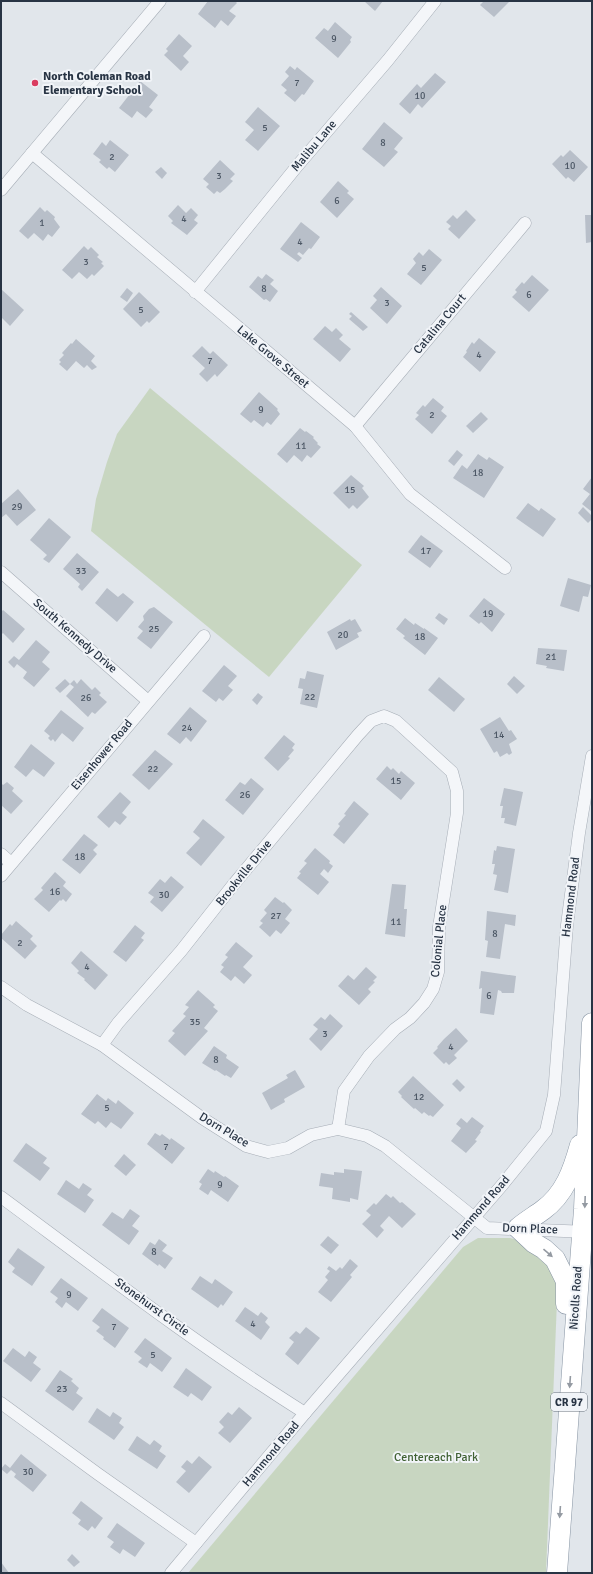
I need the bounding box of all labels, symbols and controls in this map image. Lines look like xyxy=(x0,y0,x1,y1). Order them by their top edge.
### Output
house number: 9 xyxy=(331,33,337,45)
place label: North Coleman Road Elementary School xyxy=(43,69,151,98)
house number: 7 xyxy=(294,77,300,89)
marker: North Coleman Road Elementary School xyxy=(30,78,40,88)
house number: 10 xyxy=(415,90,425,102)
street label: Malibu Lane xyxy=(288,117,340,175)
house number: 5 xyxy=(262,122,268,134)
house number: 8 xyxy=(380,137,386,149)
house number: 2 xyxy=(109,151,115,163)
house number: 10 xyxy=(565,160,575,172)
house number: 3 xyxy=(216,170,222,182)
house number: 6 xyxy=(334,195,340,207)
house number: 4 xyxy=(181,213,187,225)
house number: 1 xyxy=(39,217,45,229)
house number: 4 xyxy=(297,236,303,248)
house number: 3 xyxy=(83,256,89,268)
house number: 5 xyxy=(421,262,427,274)
house number: 8 xyxy=(261,283,267,295)
house number: 6 xyxy=(526,289,532,301)
street label: Catalina Court xyxy=(410,291,470,357)
house number: 3 xyxy=(384,297,390,309)
house number: 5 xyxy=(138,304,144,316)
street label: Lake Grove Street xyxy=(234,322,312,392)
house number: 4 xyxy=(476,349,482,361)
house number: 7 xyxy=(207,355,213,367)
house number: 9 xyxy=(258,404,264,416)
house number: 2 xyxy=(429,409,435,421)
house number: 11 xyxy=(296,440,306,452)
house number: 18 xyxy=(473,467,483,479)
house number: 15 xyxy=(345,484,355,496)
house number: 29 xyxy=(12,501,22,513)
house number: 17 xyxy=(421,545,431,557)
house number: 33 xyxy=(76,565,86,577)
street label: South Kennedy Drive xyxy=(30,595,120,677)
house number: 19 xyxy=(483,608,493,620)
house number: 25 xyxy=(149,623,159,635)
house number: 20 xyxy=(338,629,348,641)
house number: 18 xyxy=(415,631,425,643)
house number: 21 xyxy=(546,651,556,663)
house number: 22 xyxy=(305,691,315,703)
house number: 26 xyxy=(81,692,91,704)
street label: Eisenhower Road xyxy=(68,717,136,793)
house number: 24 xyxy=(182,722,193,734)
house number: 14 xyxy=(494,729,505,741)
house number: 22 xyxy=(148,763,158,775)
house number: 15 xyxy=(391,775,401,787)
house number: 26 xyxy=(240,789,250,801)
street label: Brookville Drive xyxy=(213,837,275,909)
house number: 18 xyxy=(75,851,85,863)
street label: Hammond Road xyxy=(559,856,583,938)
house number: 16 xyxy=(50,886,60,898)
house number: 30 xyxy=(159,889,169,901)
street label: Colonial Place xyxy=(428,904,450,978)
house number: 27 xyxy=(271,910,281,922)
house number: 11 xyxy=(391,916,401,928)
house number: 8 xyxy=(492,928,498,940)
house number: 2 xyxy=(17,937,23,949)
house number: 4 xyxy=(84,961,90,973)
house number: 6 xyxy=(486,990,492,1002)
house number: 35 xyxy=(190,1016,200,1028)
house number: 3 xyxy=(322,1028,328,1040)
house number: 4 xyxy=(448,1041,454,1053)
house number: 8 xyxy=(213,1054,219,1066)
house number: 12 xyxy=(414,1091,424,1103)
house number: 5 xyxy=(104,1102,110,1114)
street label: Dorn Place xyxy=(196,1109,252,1151)
house number: 7 xyxy=(163,1141,169,1153)
street label: Hammond Road xyxy=(449,1173,513,1243)
house number: 9 xyxy=(217,1179,223,1191)
one-way arrow xyxy=(581,1196,588,1208)
street label: Dorn Place xyxy=(502,1221,558,1237)
house number: 8 xyxy=(151,1246,157,1258)
one-way arrow xyxy=(542,1248,553,1257)
street label: Nicolls Road xyxy=(566,1266,586,1330)
street label: Stonehurst Circle xyxy=(112,1275,192,1339)
house number: 9 xyxy=(66,1289,72,1301)
house number: 4 xyxy=(250,1318,256,1330)
house number: 7 xyxy=(111,1321,117,1333)
house number: 5 xyxy=(150,1349,156,1361)
one-way arrow xyxy=(567,1376,574,1388)
house number: 23 xyxy=(57,1383,67,1395)
road number: CR 97 xyxy=(551,1393,587,1411)
street label: Hammond Road xyxy=(239,1418,303,1490)
park label: Centereach Park xyxy=(394,1450,478,1465)
house number: 30 xyxy=(23,1466,33,1478)
one-way arrow xyxy=(557,1506,564,1518)

